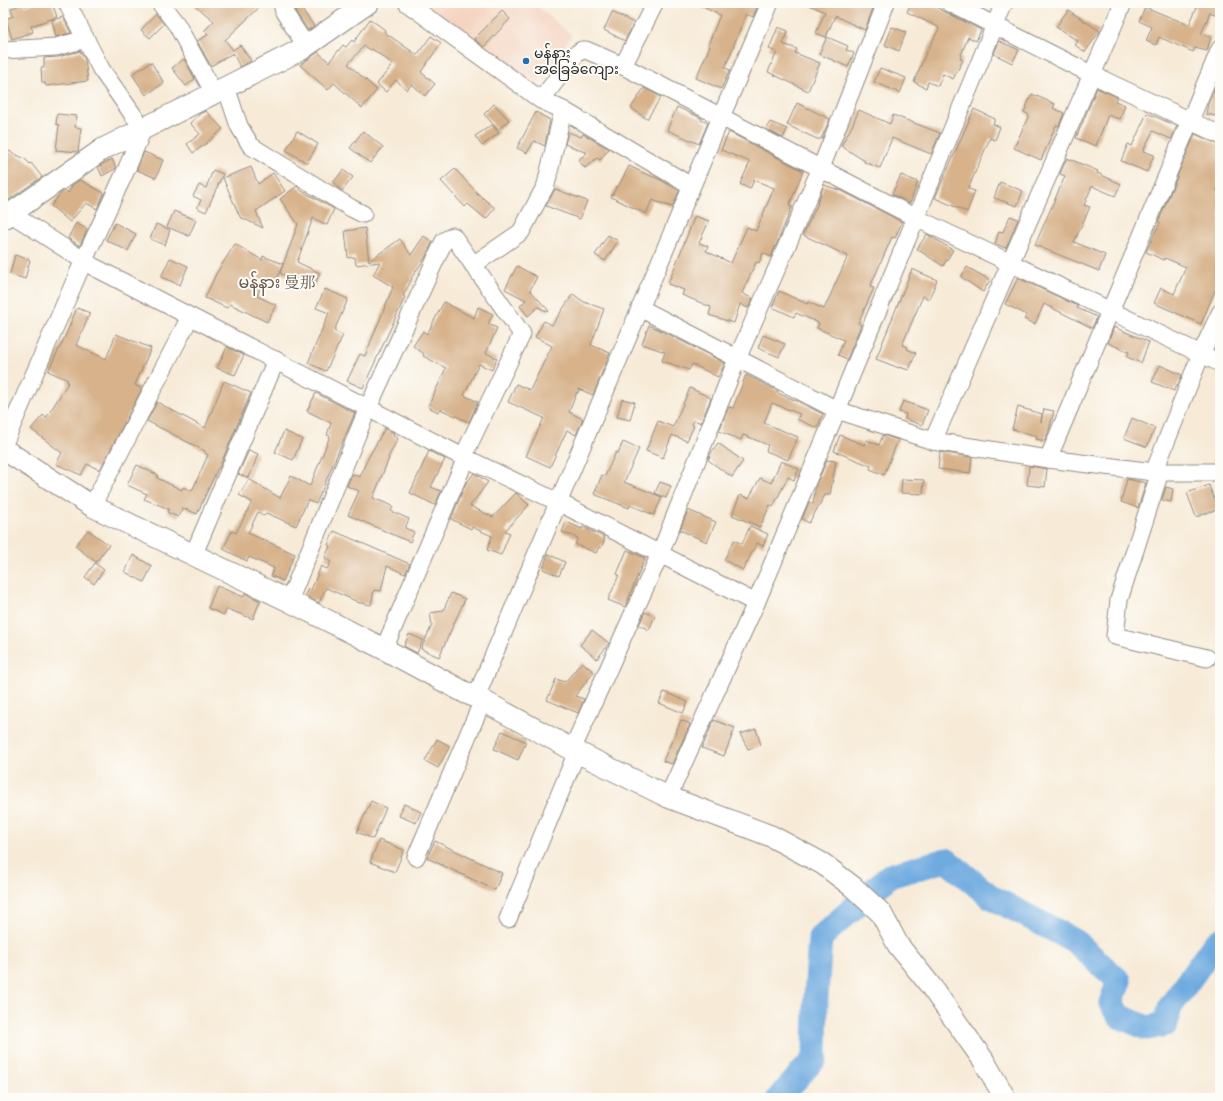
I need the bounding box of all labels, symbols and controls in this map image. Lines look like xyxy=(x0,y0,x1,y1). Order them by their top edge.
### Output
place label: မန်နား အခြေခံကျေား xyxy=(534,43,619,81)
marker: မန်နား အခြေခံကျေား xyxy=(521,56,531,66)
district label: မန်နား 曼那 xyxy=(238,271,316,296)

